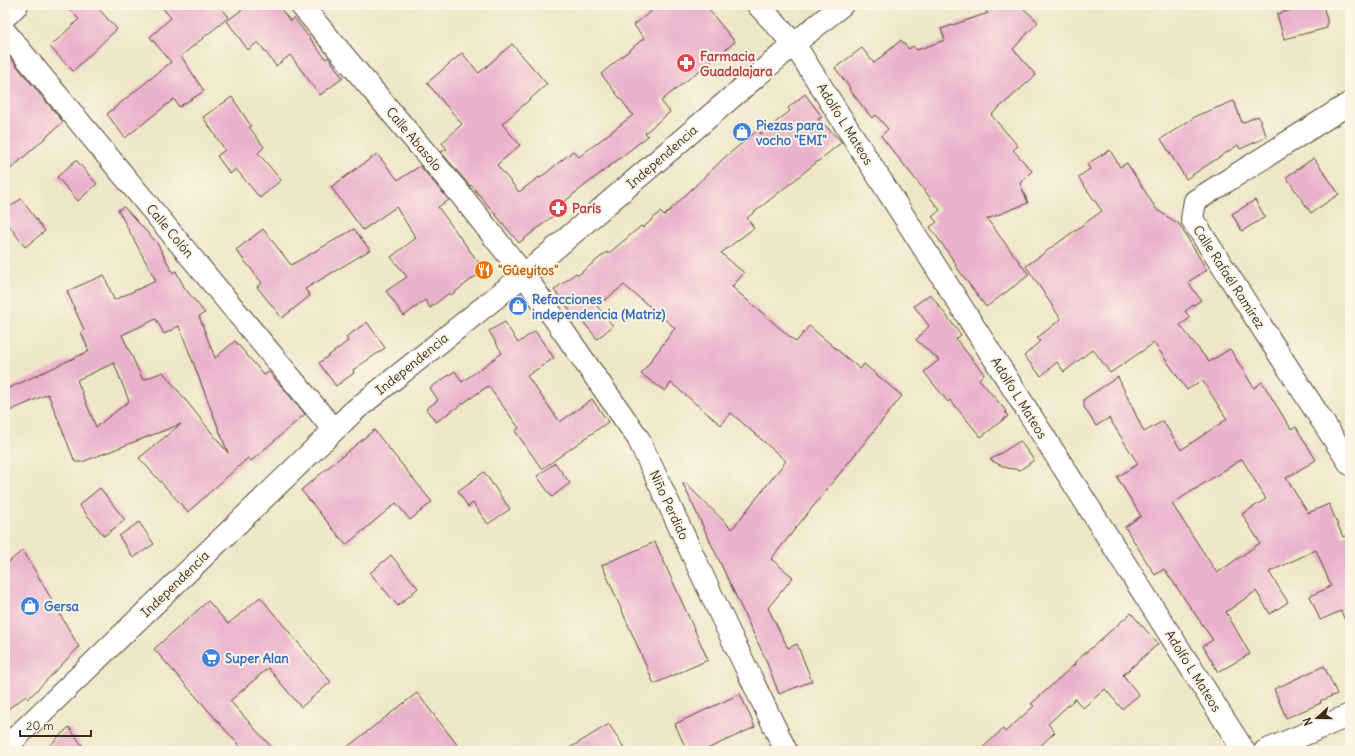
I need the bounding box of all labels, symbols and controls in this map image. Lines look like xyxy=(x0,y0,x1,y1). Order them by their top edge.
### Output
place label: Farmacia Guadalajara xyxy=(700,48,773,80)
pharmacy icon: Farmacia Guadalajara xyxy=(675,52,697,74)
street label: Adolfo L Mateos xyxy=(813,80,877,168)
street label: Calle Abasolo xyxy=(382,104,446,174)
place label: Piezas para vocho "EMI" xyxy=(756,117,827,149)
street label: Independencia xyxy=(623,121,701,193)
shop icon: Piezas para vocho "EMI" xyxy=(731,121,753,143)
pharmacy icon: París xyxy=(547,197,569,219)
place label: París xyxy=(572,200,601,217)
street label: Calle Colón xyxy=(143,201,198,262)
street label: Calle Rafaél Ramírez xyxy=(1189,222,1269,332)
restaurant icon: "Gûeyitos" xyxy=(473,259,495,281)
place label: "Gûeyitos" xyxy=(498,262,559,279)
place label: Refacciones independencia (Matriz) xyxy=(532,291,665,323)
shop icon: Refacciones independencia (Matriz) xyxy=(507,295,529,317)
street label: Independencia xyxy=(372,329,452,399)
street label: Adolfo L Mateos xyxy=(987,354,1051,442)
street label: Niño Perdido xyxy=(645,468,693,542)
street label: Independencia xyxy=(137,547,213,621)
shop icon: Gersa xyxy=(19,595,41,617)
place label: Gersa xyxy=(44,598,80,615)
street label: Adolfo L Mateos xyxy=(1161,627,1225,715)
supermarket icon: Super Alan xyxy=(200,647,222,669)
place label: Super Alan xyxy=(225,650,289,667)
north arrow xyxy=(1297,698,1337,738)
scale bar xyxy=(20,712,91,738)
text: N xyxy=(1300,716,1316,728)
text: 20 m xyxy=(26,718,54,733)

